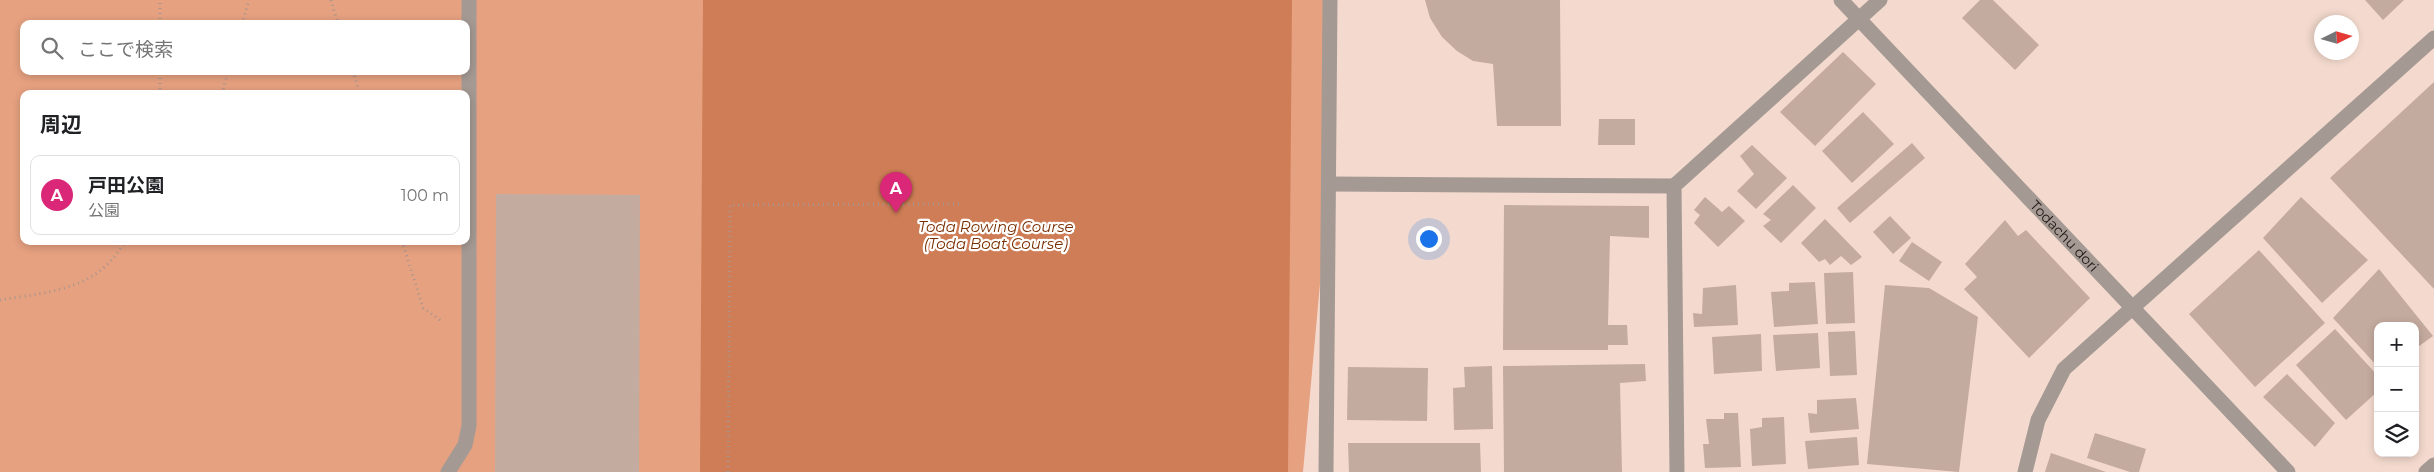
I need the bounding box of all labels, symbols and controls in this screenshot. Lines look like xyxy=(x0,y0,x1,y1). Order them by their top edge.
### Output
north arrow xyxy=(2314,15,2359,60)
search box xyxy=(20,20,470,75)
icon: search xyxy=(38,34,66,62)
text: ここで検索 xyxy=(78,38,173,61)
text: 周辺 xyxy=(40,112,82,137)
pin: A xyxy=(880,172,912,213)
text: 戸田公園 xyxy=(88,174,164,197)
text: A xyxy=(51,186,63,205)
text: 100 m xyxy=(401,186,449,205)
street label: Todachu dori xyxy=(2026,196,2103,275)
text: 公園 xyxy=(88,201,120,220)
water label: Toda Rowing Course (Toda Boat Course) xyxy=(918,217,1074,253)
your location xyxy=(1416,226,1442,252)
map controls xyxy=(2374,322,2419,457)
button: + xyxy=(2374,322,2419,367)
button: − xyxy=(2374,367,2419,412)
button: layers xyxy=(2374,412,2419,457)

